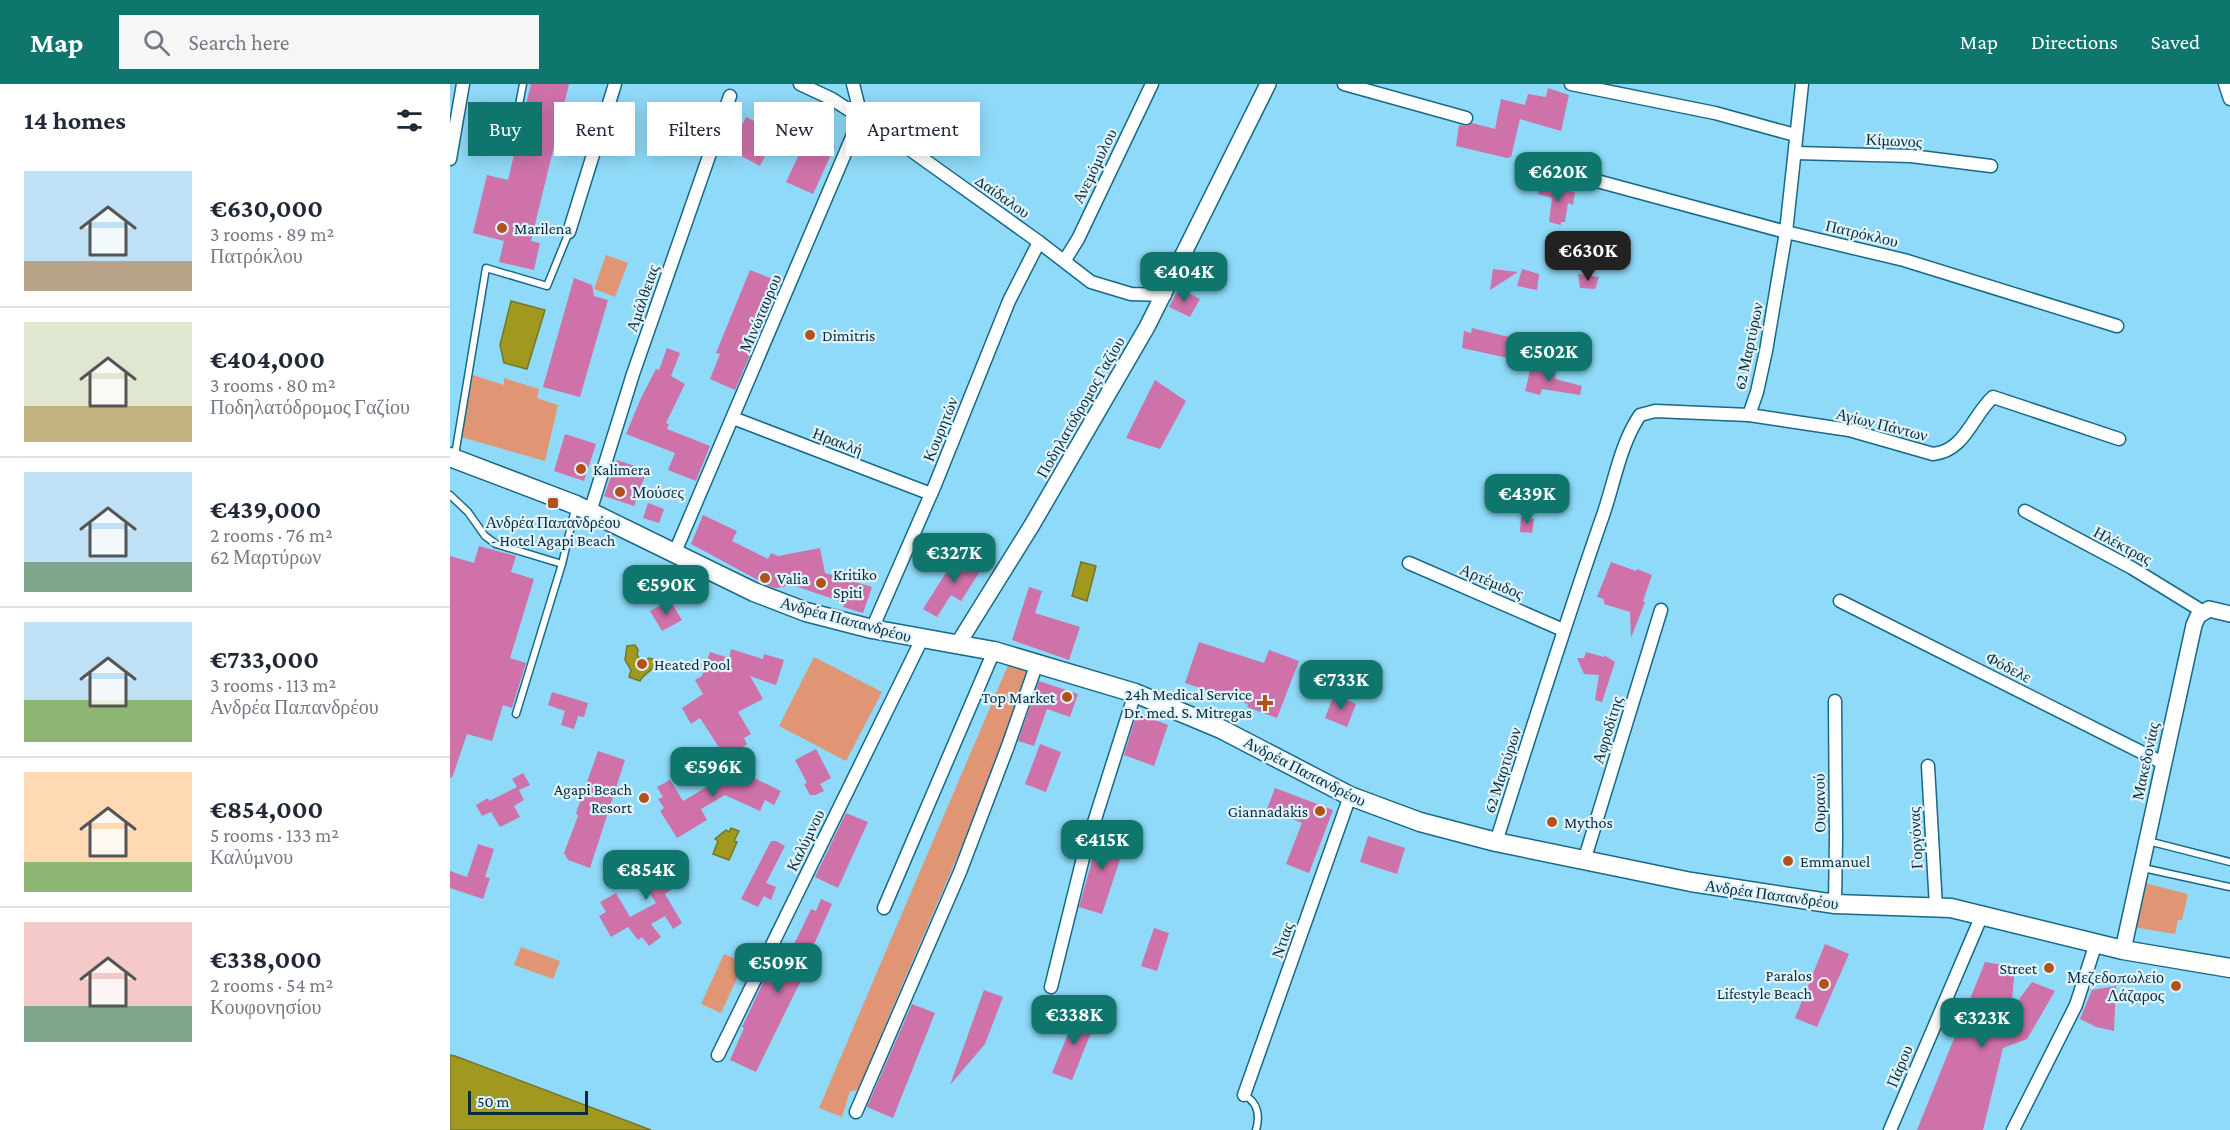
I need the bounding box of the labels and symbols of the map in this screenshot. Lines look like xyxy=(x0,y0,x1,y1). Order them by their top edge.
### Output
street label: Ανεμόμυλου xyxy=(1069,126,1121,207)
street label: Κίμωνος xyxy=(1865,131,1923,151)
pin: €620K xyxy=(1516,152,1600,203)
street label: Δαίδαλου xyxy=(972,172,1033,221)
street label: Πατρόκλου xyxy=(1824,217,1900,251)
place label: Marilena xyxy=(514,220,572,237)
marker: Marilena xyxy=(495,221,509,235)
pin: €630K xyxy=(1546,231,1630,282)
pin: €404K xyxy=(1142,252,1226,303)
street label: Αμάλθειας xyxy=(623,262,663,334)
street label: Μινώταυρου xyxy=(736,272,785,355)
street label: 62 Μαρτύρων xyxy=(1731,301,1767,392)
place label: Dimitris xyxy=(822,327,875,344)
marker: Dimitris xyxy=(803,328,817,342)
pin: €502K xyxy=(1507,332,1591,383)
street label: Ποδηλατόδρομος Γαζίου xyxy=(1033,334,1129,481)
street label: Κουρητών xyxy=(920,394,962,464)
street label: Αγίων Πάντων xyxy=(1834,405,1930,445)
street label: Ηρακλή xyxy=(810,424,865,460)
place label: Kalimera xyxy=(593,461,651,478)
marker: Kalimera xyxy=(574,462,588,476)
pin: €439K xyxy=(1485,474,1569,525)
place label: Μούσες xyxy=(632,484,684,501)
marker: Μούσες xyxy=(613,485,627,499)
marker: Ανδρέα Παπανδρέου - Hotel Agapi Beach xyxy=(546,496,560,510)
place label: Ανδρέα Παπανδρέου - Hotel Agapi Beach xyxy=(486,514,621,550)
street label: Ηλέκτρας xyxy=(2090,523,2155,569)
pin: €327K xyxy=(912,533,996,584)
street label: Αρτέμιδος xyxy=(1457,560,1527,604)
pin: €590K xyxy=(624,565,708,616)
place label: Kritiko Spiti xyxy=(833,566,877,602)
place label: Valia xyxy=(777,570,809,587)
marker: Valia xyxy=(758,571,772,585)
marker: Kritiko Spiti xyxy=(814,576,828,590)
street label: Ανδρέα Παπανδρέου xyxy=(778,594,913,646)
street label: Φόδελε xyxy=(1983,649,2034,686)
place label: Heated Pool xyxy=(654,656,730,673)
marker: Heated Pool xyxy=(635,657,649,671)
pin: €733K xyxy=(1299,660,1383,711)
place label: 24h Medical Service Dr. med. S. Mitregas xyxy=(1124,686,1252,722)
place label: Top Market xyxy=(981,689,1056,707)
marker: Top Market xyxy=(1060,690,1074,704)
marker: 24h Medical Service Dr. med. S. Mitregas xyxy=(1256,694,1274,712)
street label: Αφροδίτης xyxy=(1589,694,1627,766)
street label: Μακεδονίας xyxy=(2129,720,2162,802)
street label: 62 Μαρτύρων xyxy=(1481,725,1525,815)
street label: Ανδρέα Παπανδρέου xyxy=(1240,733,1369,811)
pin: €596K xyxy=(671,747,755,798)
street label: Ουρανού xyxy=(1810,773,1830,833)
place label: Agapi Beach Resort xyxy=(554,781,633,816)
marker: Agapi Beach Resort xyxy=(637,791,651,805)
place label: Giannadakis xyxy=(1228,803,1308,820)
marker: Giannadakis xyxy=(1313,804,1327,818)
street label: Γοργόνας xyxy=(1905,806,1927,870)
street label: Καλύμνου xyxy=(783,807,829,874)
place label: Mythos xyxy=(1564,814,1613,832)
marker: Mythos xyxy=(1545,815,1559,829)
pin: €415K xyxy=(1060,820,1144,871)
pin: €854K xyxy=(604,850,688,901)
place label: Emmanuel xyxy=(1800,853,1870,870)
marker: Emmanuel xyxy=(1781,854,1795,868)
street label: Ανδρέα Παπανδρέου xyxy=(1704,877,1840,913)
street label: Ντιας xyxy=(1268,919,1297,960)
pin: €509K xyxy=(736,943,820,994)
place label: Street xyxy=(2000,960,2038,977)
marker: Street xyxy=(2042,961,2056,975)
place label: Paralos Lifestyle Beach xyxy=(1717,967,1812,1003)
place label: Μεζεδοπωλείο Λάζαρος xyxy=(2067,969,2165,1005)
marker: Paralos Lifestyle Beach xyxy=(1817,977,1831,991)
marker: Μεζεδοπωλείο Λάζαρος xyxy=(2169,979,2183,993)
pin: €338K xyxy=(1032,995,1116,1046)
pin: €323K xyxy=(1940,998,2024,1049)
street label: Πάρου xyxy=(1883,1043,1917,1090)
scale bar xyxy=(468,1088,588,1116)

